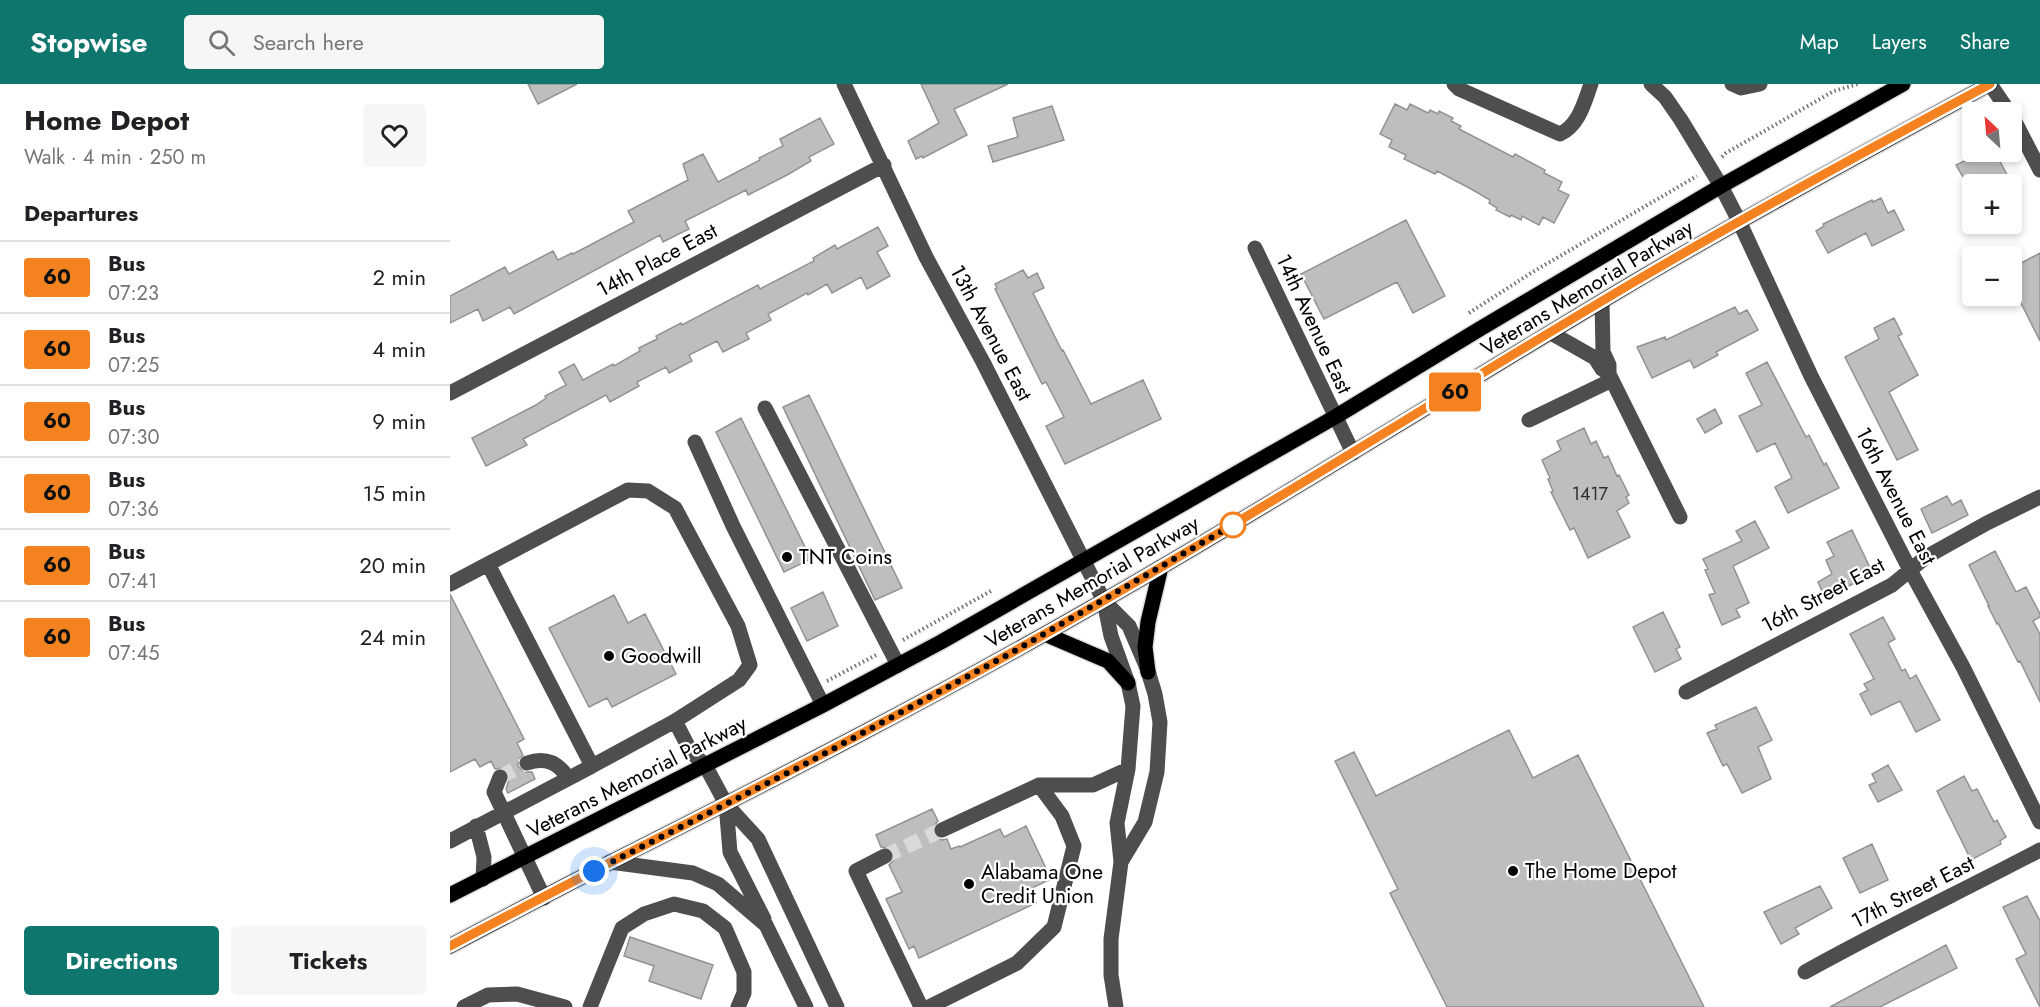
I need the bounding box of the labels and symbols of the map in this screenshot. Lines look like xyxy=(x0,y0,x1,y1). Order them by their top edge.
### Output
north arrow xyxy=(1962,102,2022,162)
street label: Veterans Memorial Parkway xyxy=(1475,212,1699,363)
street label: 14th Place East xyxy=(591,216,723,304)
street label: 14th Avenue East xyxy=(1269,249,1359,399)
street label: 13th Avenue East xyxy=(943,260,1039,406)
line badge: 60 xyxy=(1428,372,1482,412)
street label: 16th Avenue East xyxy=(1848,422,1944,570)
house number: 1417 xyxy=(1572,481,1609,507)
street label: Veterans Memorial Parkway xyxy=(979,508,1205,656)
unlabelled marker xyxy=(1220,512,1246,538)
place label: TNT Coins xyxy=(799,542,892,572)
marker: TNT Coins xyxy=(780,550,794,564)
street label: 16th Street East xyxy=(1756,550,1890,640)
place label: Goodwill xyxy=(621,641,702,671)
marker: Goodwill xyxy=(602,649,616,663)
street label: Veterans Memorial Parkway xyxy=(522,708,753,845)
street label: 17th Street East xyxy=(1846,848,1980,936)
your location xyxy=(579,856,609,886)
place label: The Home Depot xyxy=(1525,856,1676,886)
place label: Alabama One Credit Union xyxy=(981,857,1103,911)
marker: The Home Depot xyxy=(1506,864,1520,878)
marker: Alabama One Credit Union xyxy=(962,877,976,891)

